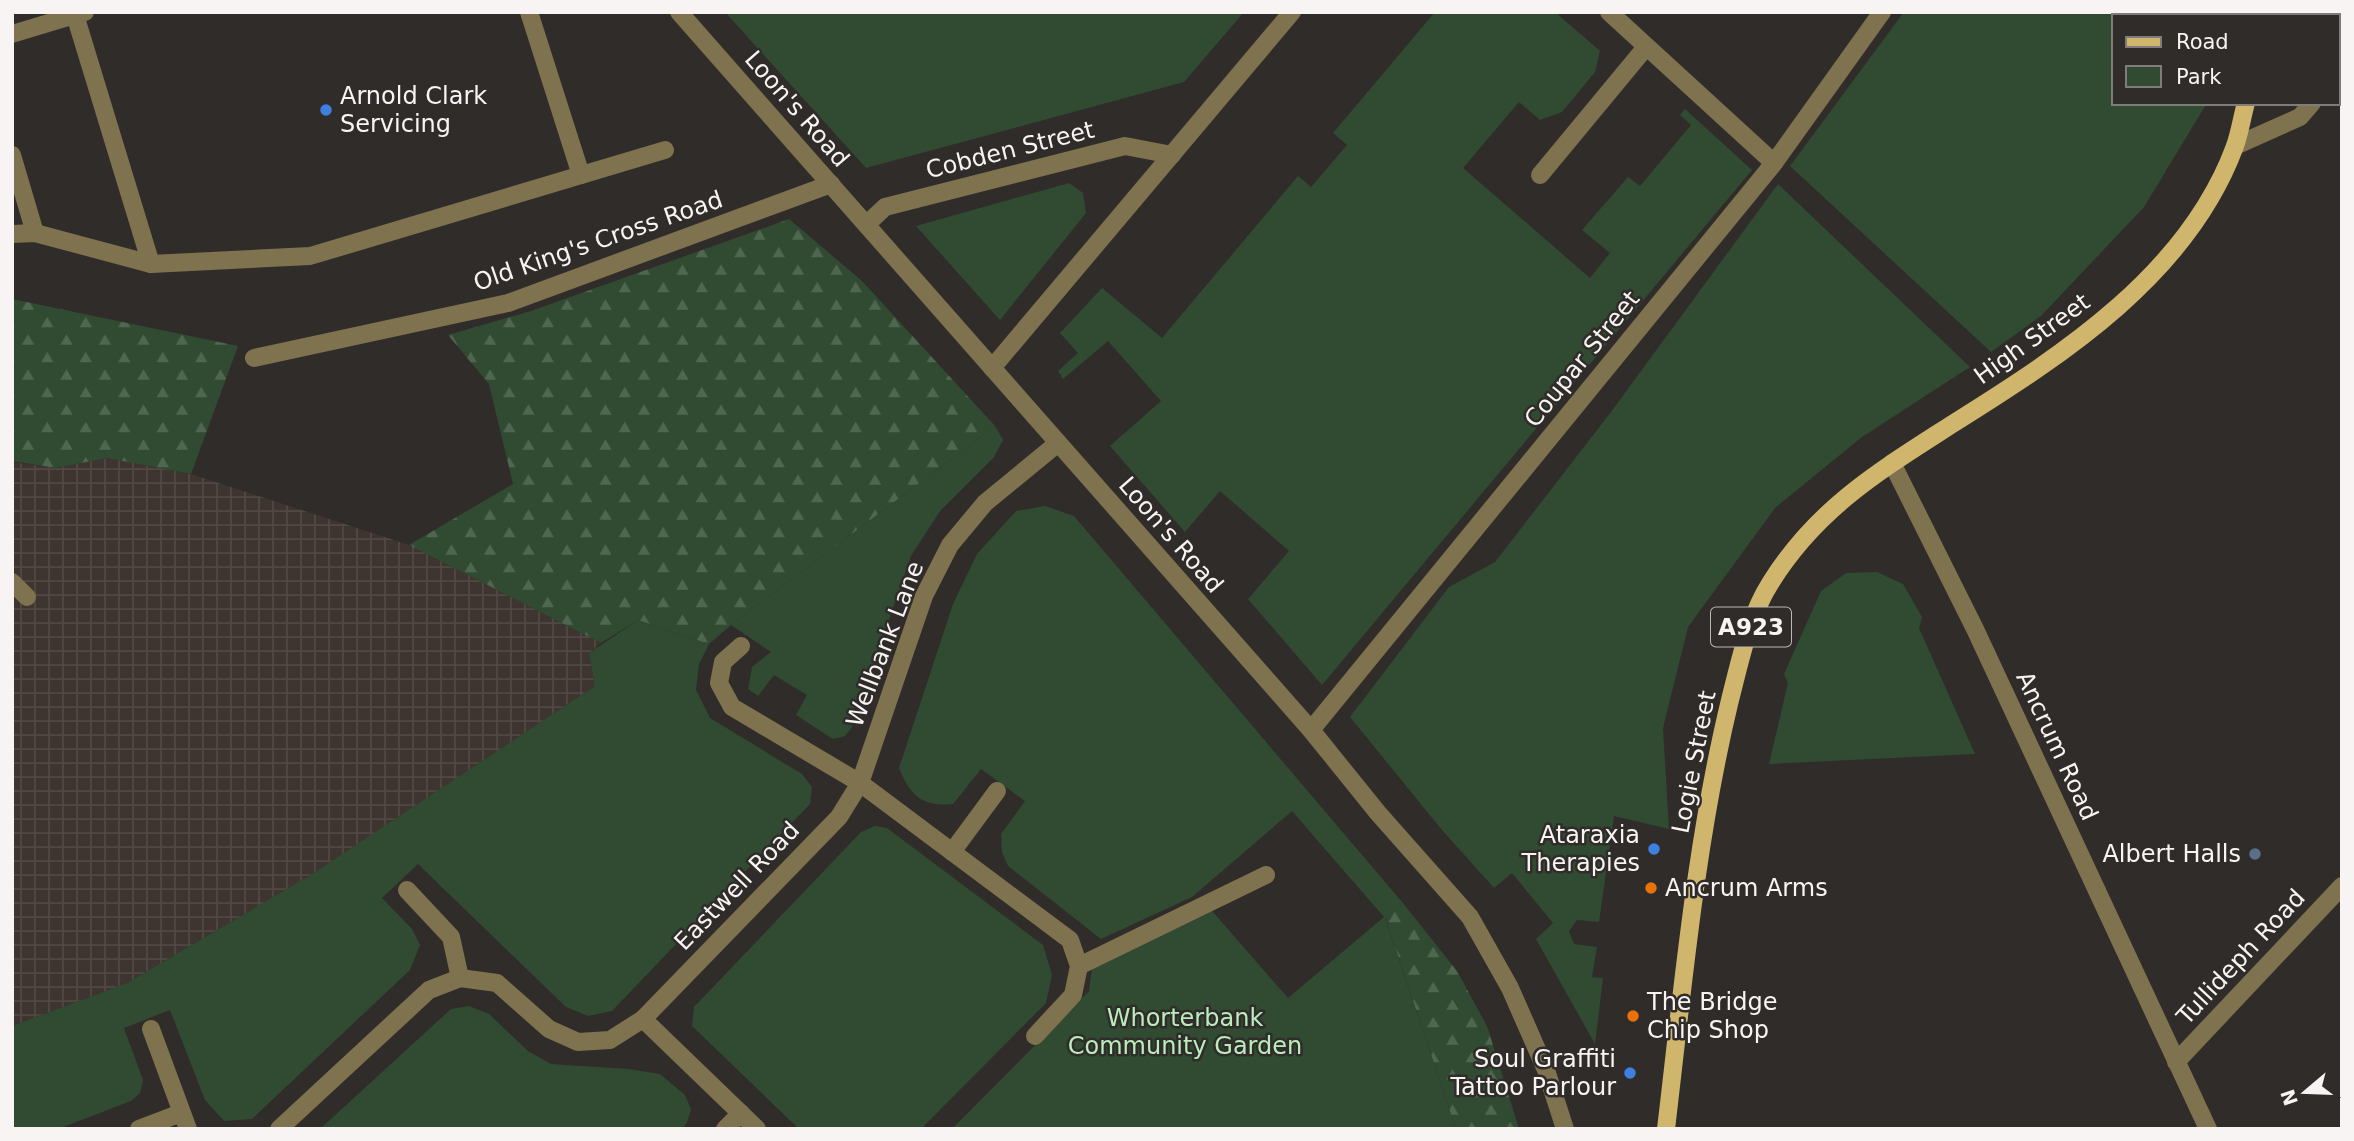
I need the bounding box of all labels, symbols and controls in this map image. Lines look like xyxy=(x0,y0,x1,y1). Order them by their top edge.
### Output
legend xyxy=(2112,14,2340,105)
text: Road xyxy=(2176,30,2229,54)
street label: Loon's Road xyxy=(739,45,855,173)
text: Park xyxy=(2176,65,2222,89)
place label: Arnold Clark Servicing xyxy=(340,82,487,138)
marker: Arnold Clark Servicing xyxy=(318,102,334,118)
street label: Cobden Street xyxy=(923,116,1097,184)
street label: Old King's Cross Road xyxy=(470,185,726,297)
street label: Coupar Street xyxy=(1519,285,1645,433)
street label: High Street xyxy=(1969,288,2095,390)
street label: Loon's Road xyxy=(1113,471,1229,599)
street label: Wellbank Lane xyxy=(841,557,929,731)
road number: A923 xyxy=(1711,608,1791,646)
street label: Ancrum Road xyxy=(2010,667,2104,825)
street label: Logie Street xyxy=(1666,688,1722,836)
street label: Eastwell Road xyxy=(669,816,805,956)
place label: Ataraxia Therapies xyxy=(1521,821,1640,877)
place label: Albert Halls xyxy=(2102,840,2241,868)
marker: Ataraxia Therapies xyxy=(1646,841,1662,857)
marker: Albert Halls xyxy=(2247,846,2263,862)
place label: Ancrum Arms xyxy=(1665,874,1828,902)
marker: Ancrum Arms xyxy=(1643,880,1659,896)
street label: Tullideph Road xyxy=(2171,884,2311,1031)
place label: The Bridge Chip Shop xyxy=(1646,988,1778,1044)
park label: Whorterbank Community Garden xyxy=(1068,1004,1302,1060)
marker: The Bridge Chip Shop xyxy=(1625,1008,1641,1024)
place label: Soul Graffiti Tattoo Parlour xyxy=(1449,1045,1616,1101)
north arrow xyxy=(2270,1057,2340,1127)
marker: Soul Graffiti Tattoo Parlour xyxy=(1622,1065,1638,1081)
text: N xyxy=(2276,1086,2302,1109)

